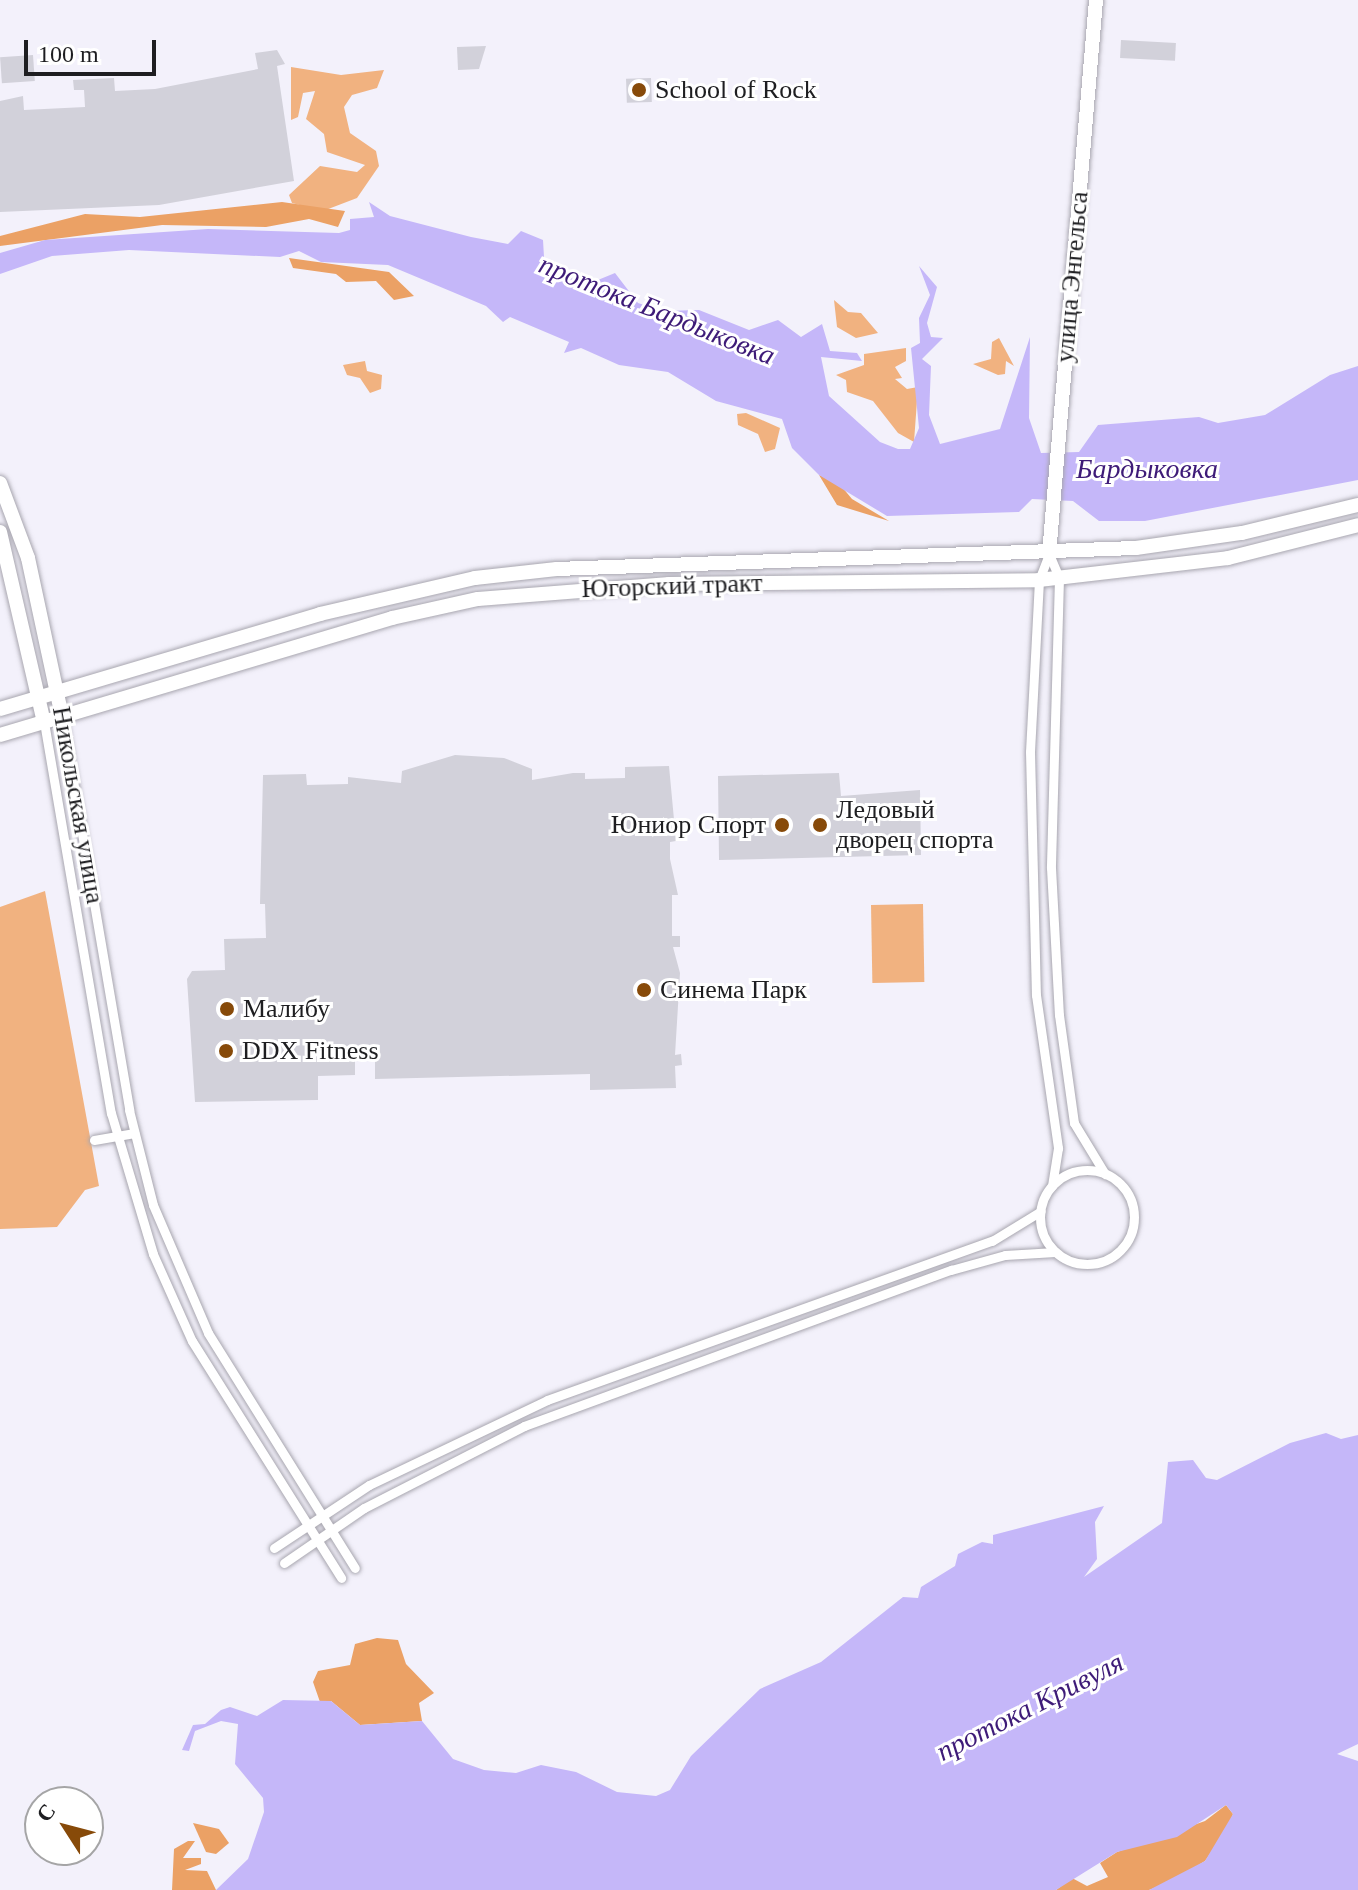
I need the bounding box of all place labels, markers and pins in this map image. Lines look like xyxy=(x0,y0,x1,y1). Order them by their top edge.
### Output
place label: School of Rock xyxy=(655,74,817,106)
marker: School of Rock xyxy=(630,81,648,99)
place label: Ледовый дворец спорта xyxy=(836,794,994,856)
place label: Юниор Спорт xyxy=(611,809,766,841)
marker: Юниор Спорт xyxy=(773,816,791,834)
marker: Ледовый дворец спорта xyxy=(811,816,829,834)
place label: Синема Парк xyxy=(660,974,807,1006)
marker: Синема Парк xyxy=(635,981,653,999)
place label: Малибу xyxy=(243,993,330,1025)
marker: Малибу xyxy=(218,1000,236,1018)
place label: DDX Fitness xyxy=(242,1035,379,1067)
marker: DDX Fitness xyxy=(217,1042,235,1060)

